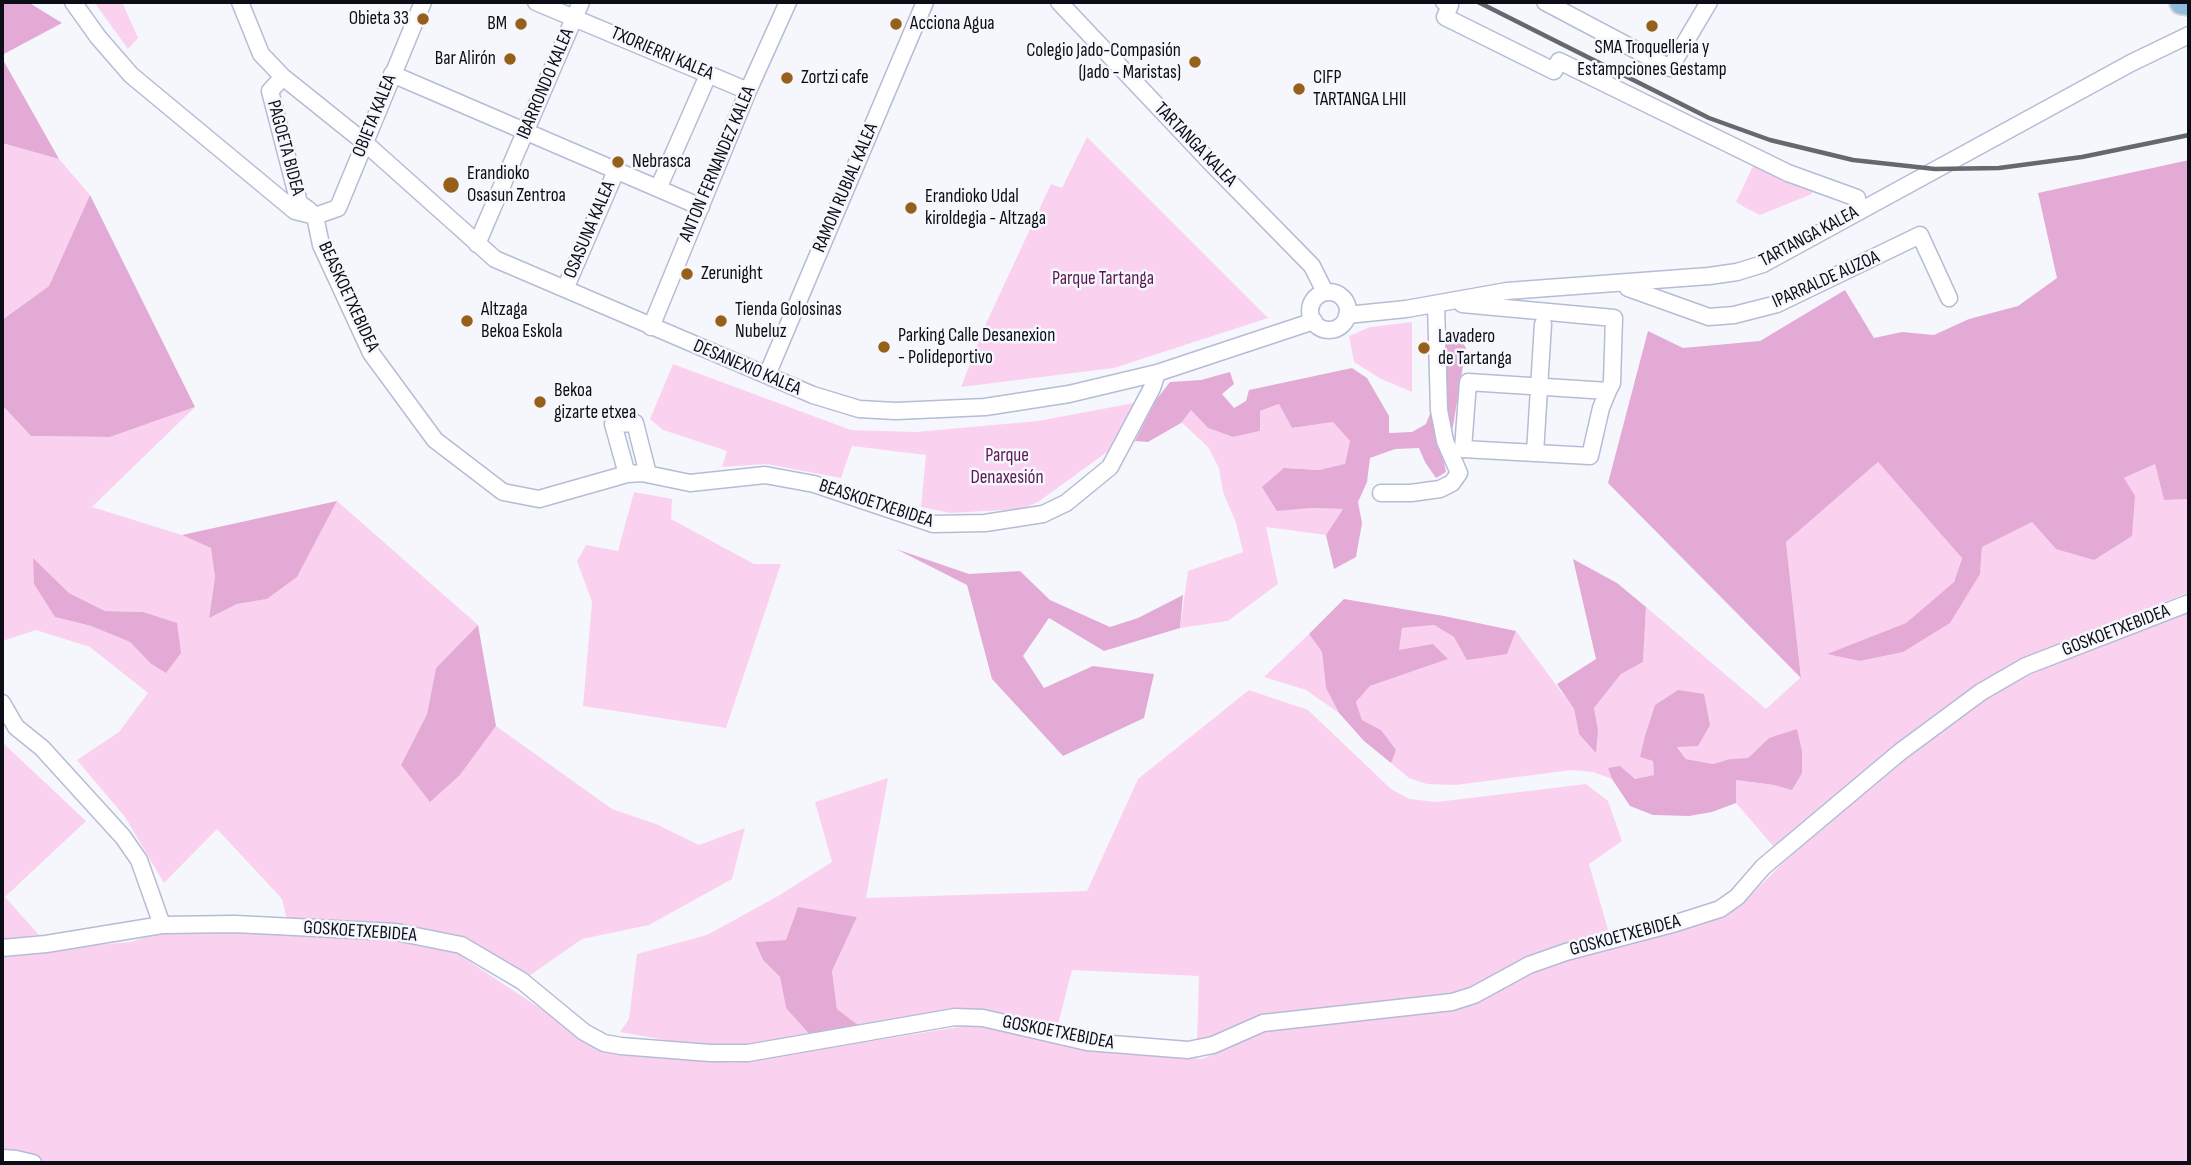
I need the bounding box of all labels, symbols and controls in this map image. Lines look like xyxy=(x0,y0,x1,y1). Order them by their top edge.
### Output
place label: Obieta 33 xyxy=(349,8,409,30)
marker: Obieta 33 xyxy=(415,11,431,27)
place label: BM xyxy=(487,13,507,35)
place label: Acciona Agua xyxy=(910,13,995,35)
marker: BM xyxy=(513,16,529,32)
marker: Acciona Agua xyxy=(888,16,904,32)
marker: SMA Troquelleria y Estampciones Gestamp xyxy=(1644,18,1660,34)
street label: TXORIERRI KALEA xyxy=(607,22,717,86)
street label: IBARRONDO KALEA xyxy=(512,25,580,143)
place label: SMA Troquelleria y Estampciones Gestamp xyxy=(1577,37,1727,81)
place label: Colegio Jado-Compasión (Jado - Maristas) xyxy=(1026,40,1181,84)
place label: Bar Alirón xyxy=(435,48,496,70)
marker: Bar Alirón xyxy=(502,51,518,67)
marker: Colegio Jado-Compasión (Jado - Maristas) xyxy=(1187,54,1203,70)
place label: Zortzi cafe xyxy=(801,67,869,89)
place label: CIFP TARTANGA LHII xyxy=(1313,67,1406,111)
marker: Zortzi cafe xyxy=(779,70,795,86)
street label: OBIETA KALEA xyxy=(348,71,402,161)
marker: CIFP TARTANGA LHII xyxy=(1291,81,1307,97)
street label: ANTON FERNANDEZ KALEA xyxy=(675,83,761,245)
street label: PAGOETA BIDEA xyxy=(261,98,309,198)
street label: TARTANGA KALEA xyxy=(1149,98,1241,192)
street label: RAMON RUBIAL KALEA xyxy=(808,120,884,256)
place label: Nebrasca xyxy=(632,151,691,173)
marker: Nebrasca xyxy=(610,154,626,170)
place label: Erandioko Osasun Zentroa xyxy=(467,163,566,207)
marker: Erandioko Osasun Zentroa xyxy=(441,175,461,195)
street label: OSASUNA KALEA xyxy=(559,178,621,282)
place label: Erandioko Udal kiroldegia - Altzaga xyxy=(925,186,1046,230)
marker: Erandioko Udal kiroldegia - Altzaga xyxy=(903,200,919,216)
street label: TARTANGA KALEA xyxy=(1756,201,1862,273)
street label: BEASKOETXEBIDEA xyxy=(313,238,383,356)
street label: IPARRALDE AUZOA xyxy=(1769,246,1883,314)
place label: Zerunight xyxy=(701,263,763,285)
marker: Zerunight xyxy=(679,266,695,282)
park label: Parque Tartanga xyxy=(1052,268,1154,290)
place label: Altzaga Bekoa Eskola xyxy=(481,299,563,343)
place label: Tienda Golosinas Nubeluz xyxy=(735,299,842,343)
marker: Altzaga Bekoa Eskola xyxy=(459,313,475,329)
marker: Tienda Golosinas Nubeluz xyxy=(713,313,729,329)
place label: Parking Calle Desanexion - Polideportivo xyxy=(898,325,1055,369)
place label: Lavadero de Tartanga xyxy=(1438,326,1512,370)
street label: DESANEXIO KALEA xyxy=(690,335,804,401)
marker: Parking Calle Desanexion - Polideportivo xyxy=(876,339,892,355)
marker: Lavadero de Tartanga xyxy=(1416,340,1432,356)
place label: Bekoa gizarte etxea xyxy=(554,380,636,424)
marker: Bekoa gizarte etxea xyxy=(532,394,548,410)
park label: Parque Denaxesión xyxy=(970,445,1044,489)
street label: BEASKOETXEBIDEA xyxy=(816,475,936,533)
street label: GOSKOETXEBIDEA xyxy=(2059,600,2173,662)
street label: GOSKOETXEBIDEA xyxy=(1567,910,1683,962)
street label: GOSKOETXEBIDEA xyxy=(303,917,417,947)
street label: GOSKOETXEBIDEA xyxy=(1000,1011,1116,1055)

